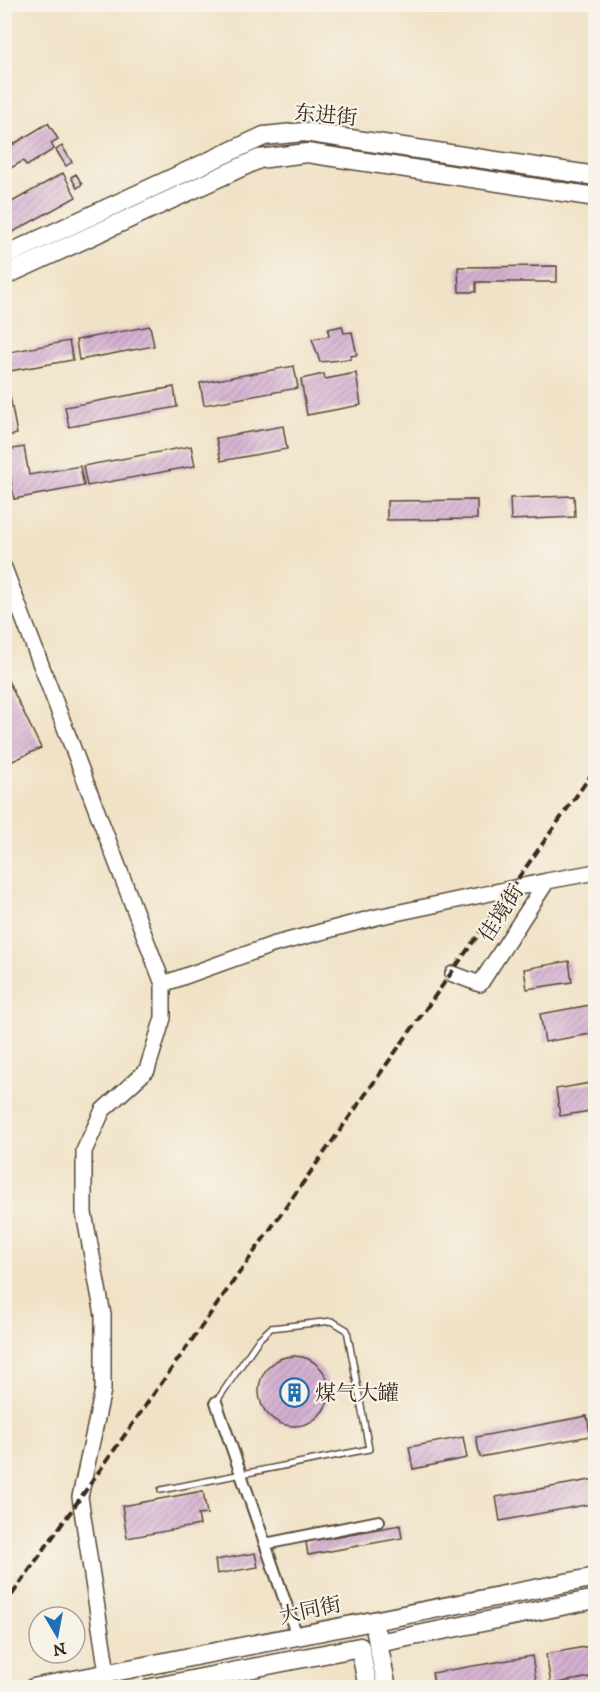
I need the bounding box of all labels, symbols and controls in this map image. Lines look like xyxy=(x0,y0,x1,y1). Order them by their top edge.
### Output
street label: 东进街 xyxy=(293,100,358,132)
street label: 佳境街 xyxy=(474,880,530,947)
building icon: 煤气大罐 xyxy=(278,1377,310,1409)
place label: 煤气大罐 xyxy=(315,1381,399,1407)
street label: 大同街 xyxy=(277,1592,344,1630)
north arrow xyxy=(27,1605,87,1665)
text: N xyxy=(51,1638,68,1660)

